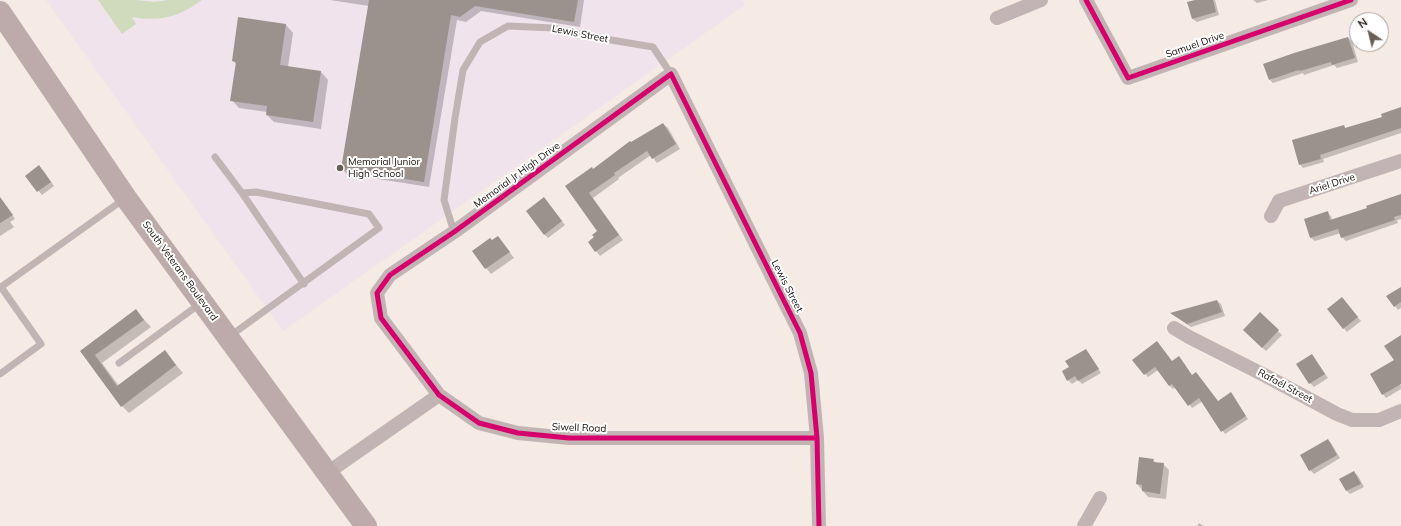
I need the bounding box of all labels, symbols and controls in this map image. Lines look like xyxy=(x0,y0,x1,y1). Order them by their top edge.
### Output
north arrow xyxy=(1349,12,1389,52)
text: N xyxy=(1355,15,1370,31)
street label: Lewis Street xyxy=(551,23,609,45)
street label: Samuel Drive xyxy=(1164,29,1226,61)
street label: Memorial Jr High Drive xyxy=(472,140,562,210)
place label: Memorial Junior High School xyxy=(348,156,420,180)
marker: Memorial Junior High School xyxy=(335,163,345,173)
street label: Ariel Drive xyxy=(1307,171,1357,197)
street label: South Veterans Boulevard xyxy=(140,219,220,323)
street label: Lewis Street xyxy=(769,258,805,314)
street label: Rafaél Street xyxy=(1256,367,1314,405)
street label: Siwell Road xyxy=(552,421,606,435)

